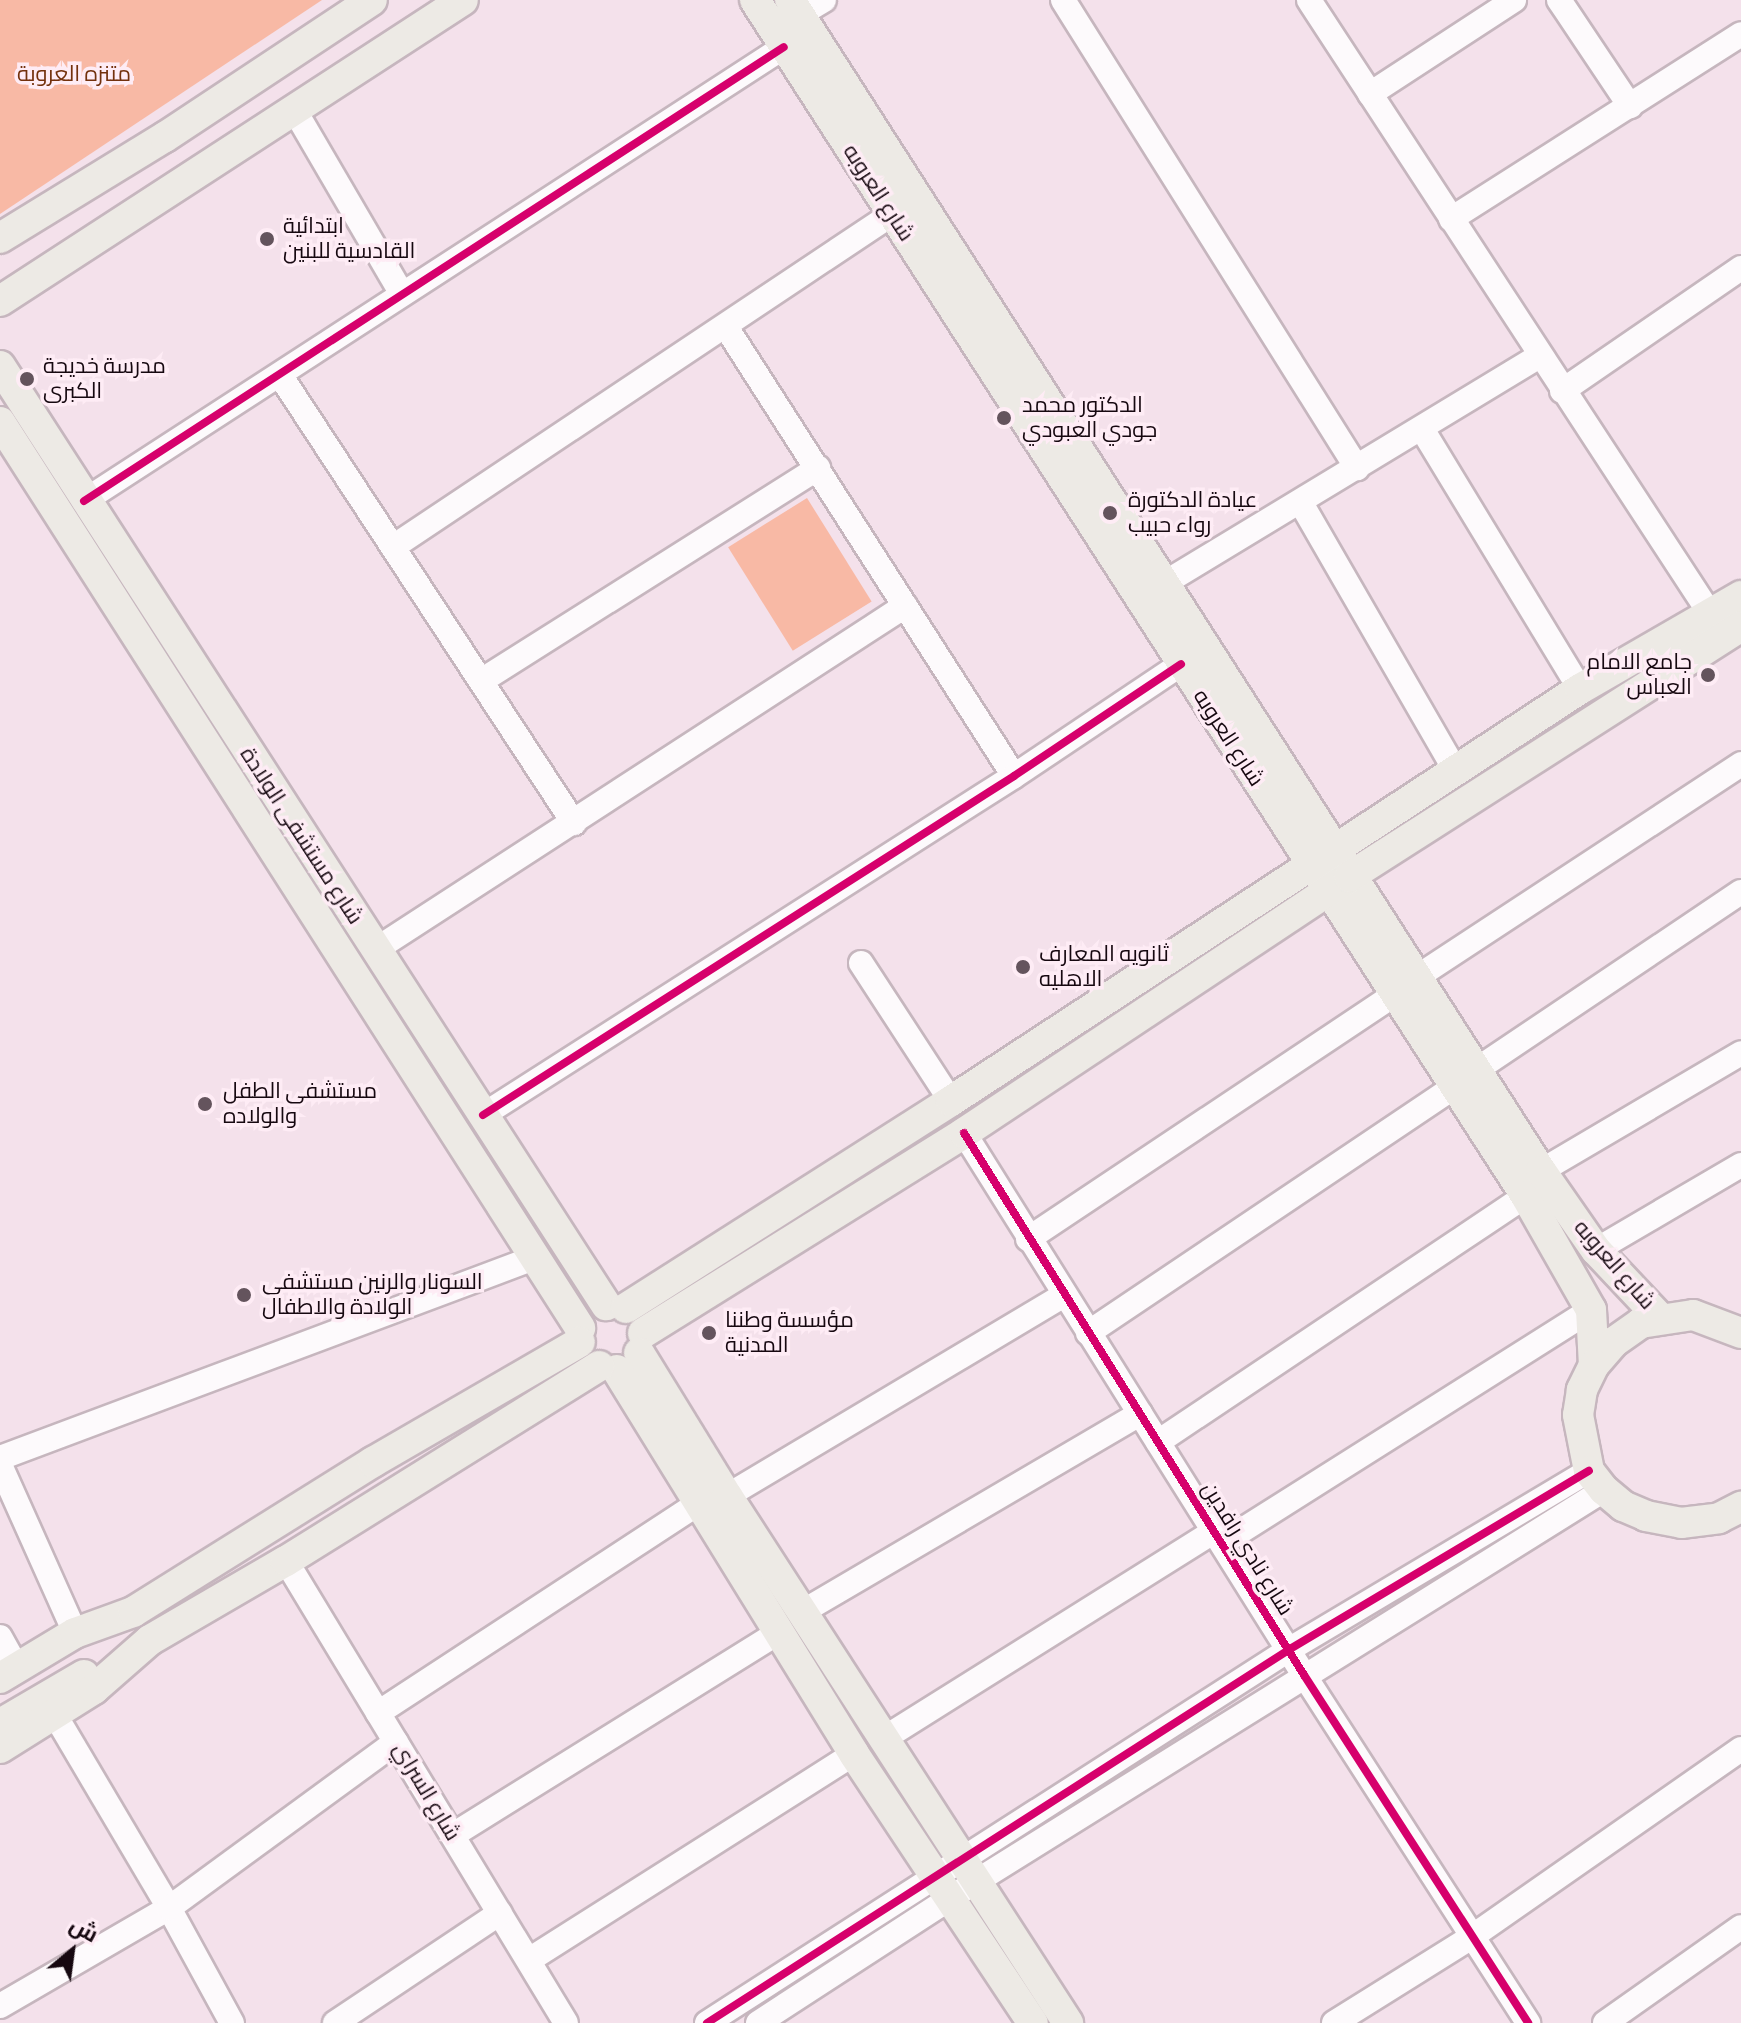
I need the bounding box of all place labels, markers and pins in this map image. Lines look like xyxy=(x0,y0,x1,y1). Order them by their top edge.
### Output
place label: ابتدائية القادسية للبنين xyxy=(283,213,416,264)
marker: ابتدائية القادسية للبنين xyxy=(258,230,276,248)
place label: مدرسة خديجة الكبرى xyxy=(43,353,166,404)
marker: مدرسة خديجة الكبرى xyxy=(18,370,36,388)
place label: الدكتور محمد جودي العبودي xyxy=(1022,392,1157,444)
marker: الدكتور محمد جودي العبودي xyxy=(993,407,1015,429)
place label: عيادة الدكتورة رواء حبيب xyxy=(1128,487,1257,538)
marker: عيادة الدكتورة رواء حبيب xyxy=(1099,502,1121,524)
place label: جامع الامام العباس xyxy=(1586,649,1692,700)
marker: جامع الامام العباس xyxy=(1699,666,1717,684)
place label: ثانويه المعارف الاهليه xyxy=(1039,941,1169,992)
marker: ثانويه المعارف الاهليه xyxy=(1014,958,1032,976)
place label: مستشفى الطفل والولاده xyxy=(223,1078,377,1130)
marker: مستشفى الطفل والولاده xyxy=(194,1093,216,1115)
place label: السونار والرنين مستشفى الولادة والاطفال xyxy=(262,1269,483,1320)
marker: السونار والرنين مستشفى الولادة والاطفال xyxy=(233,1284,255,1306)
place label: مؤسسة وطننا المدنية xyxy=(725,1307,854,1358)
marker: مؤسسة وطننا المدنية xyxy=(700,1324,718,1342)

